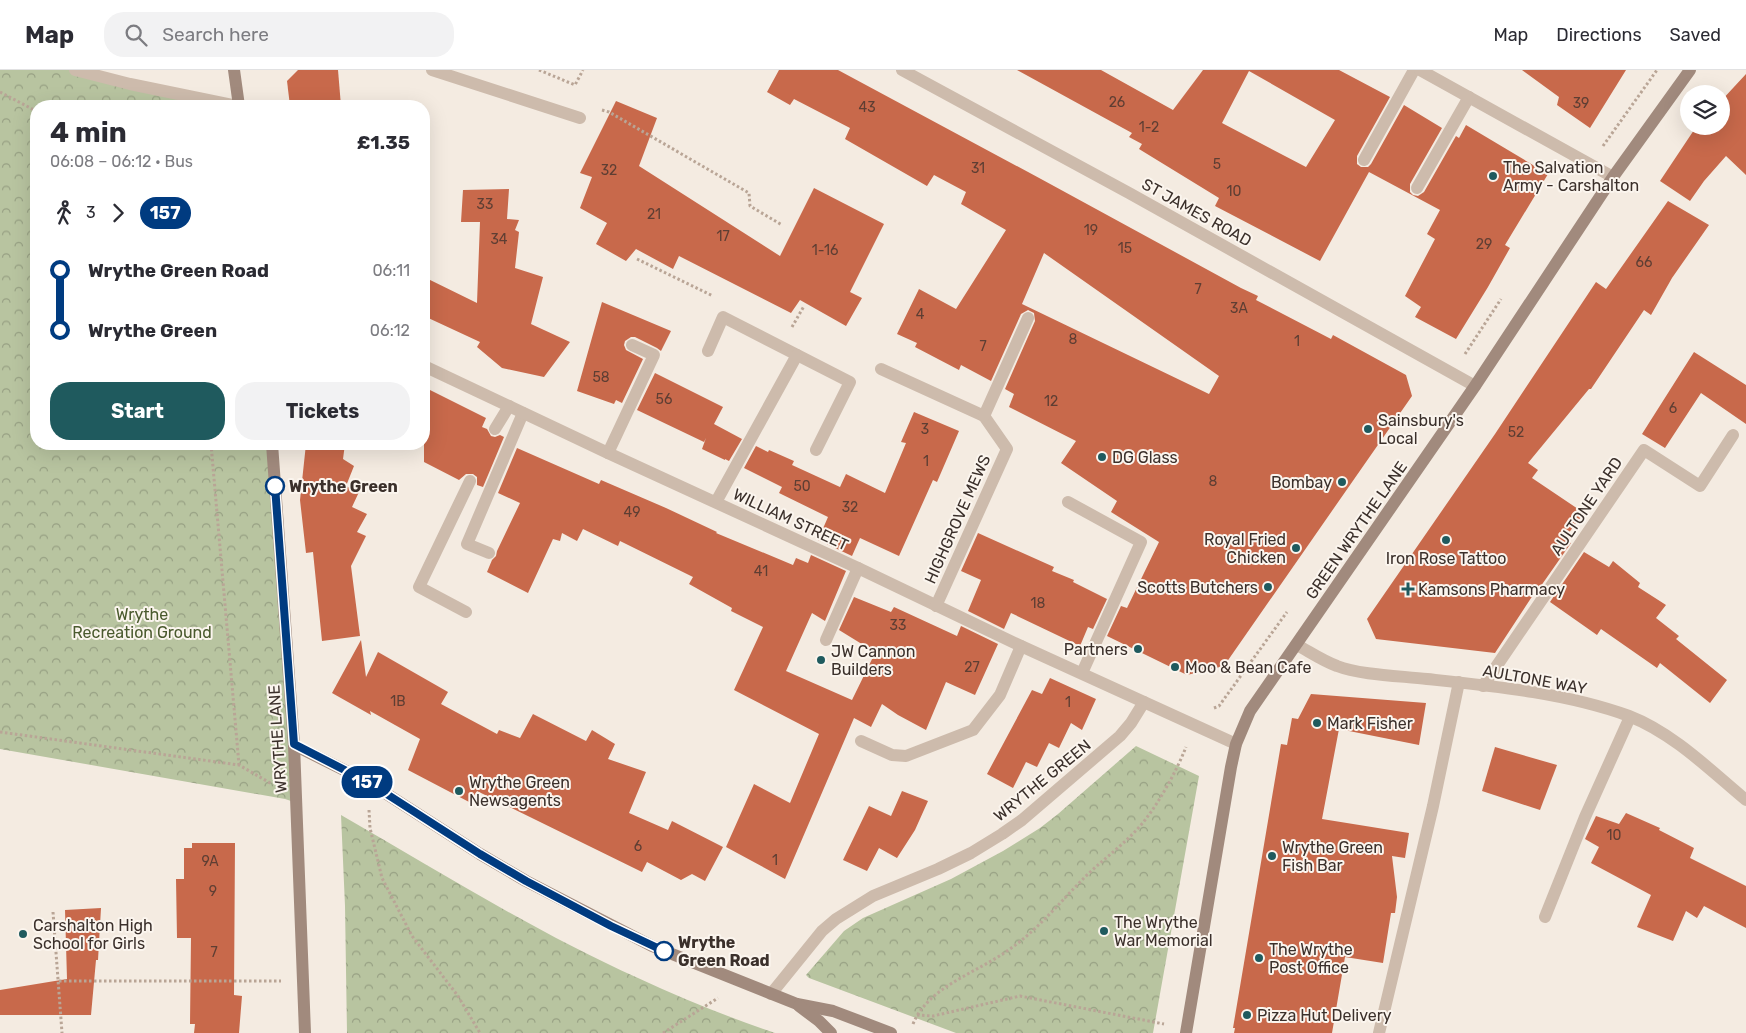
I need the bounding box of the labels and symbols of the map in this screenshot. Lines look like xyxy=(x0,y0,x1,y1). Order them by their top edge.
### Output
house number: 26 xyxy=(1109,94,1125,111)
house number: 39 xyxy=(1573,95,1589,112)
house number: 43 xyxy=(858,99,876,116)
house number: 1-2 xyxy=(1139,119,1159,136)
house number: 5 xyxy=(1213,156,1221,173)
place label: The Salvation Army - Carshalton xyxy=(1503,158,1639,195)
house number: 31 xyxy=(971,160,985,177)
house number: 32 xyxy=(601,162,617,179)
marker: The Salvation Army - Carshalton xyxy=(1487,170,1499,182)
street label: ST JAMES ROAD xyxy=(1139,174,1255,250)
house number: 10 xyxy=(1227,183,1242,200)
house number: 33 xyxy=(477,196,493,213)
house number: 21 xyxy=(647,206,661,223)
house number: 19 xyxy=(1084,222,1098,239)
house number: 17 xyxy=(716,228,730,245)
house number: 34 xyxy=(490,231,508,248)
house number: 29 xyxy=(1476,236,1492,253)
house number: 15 xyxy=(1118,240,1132,257)
house number: 1-16 xyxy=(812,242,838,259)
house number: 66 xyxy=(1636,254,1652,271)
house number: 7 xyxy=(1194,281,1202,298)
house number: 3A xyxy=(1230,300,1249,317)
house number: 4 xyxy=(916,306,925,323)
house number: 8 xyxy=(1069,331,1078,348)
house number: 1 xyxy=(1294,333,1300,350)
house number: 7 xyxy=(979,338,987,355)
house number: 58 xyxy=(592,369,610,386)
house number: 56 xyxy=(656,391,672,408)
house number: 12 xyxy=(1044,393,1058,410)
house number: 6 xyxy=(1669,400,1677,417)
place label: Sainsbury's Local xyxy=(1378,411,1464,448)
house number: 3 xyxy=(921,421,929,438)
marker: Sainsbury's Local xyxy=(1362,423,1374,435)
house number: 52 xyxy=(1508,424,1524,441)
place label: DG Glass xyxy=(1112,448,1178,467)
marker: DG Glass xyxy=(1096,451,1108,463)
street label: HIGHGROVE MEWS xyxy=(920,452,994,587)
house number: 1 xyxy=(923,453,929,470)
street label: AULTONE YARD xyxy=(1547,454,1626,559)
street label: GREEN WRYTHE LANE xyxy=(1302,458,1411,603)
house number: 8 xyxy=(1209,473,1218,490)
place label: Bombay xyxy=(1271,473,1332,492)
marker: Wrythe Green xyxy=(265,476,285,496)
marker: Bombay xyxy=(1336,476,1348,488)
place label: Wrythe Green xyxy=(289,477,398,496)
house number: 50 xyxy=(793,478,811,495)
street label: WILLIAM STREET xyxy=(730,484,852,555)
house number: 32 xyxy=(842,499,858,516)
house number: 49 xyxy=(624,504,640,521)
place label: Royal Fried Chicken xyxy=(1204,530,1286,567)
marker: Iron Rose Tattoo xyxy=(1440,534,1452,546)
marker: Royal Fried Chicken xyxy=(1290,542,1302,554)
place label: Iron Rose Tattoo xyxy=(1386,549,1506,568)
house number: 41 xyxy=(754,563,768,580)
place label: Scotts Butchers xyxy=(1137,578,1258,597)
place label: Kamsons Pharmacy xyxy=(1418,580,1565,599)
marker: Scotts Butchers xyxy=(1262,581,1274,593)
marker: Kamsons Pharmacy xyxy=(1402,583,1414,595)
house number: 18 xyxy=(1031,595,1046,612)
park label: Wrythe Recreation Ground xyxy=(72,605,212,642)
house number: 33 xyxy=(890,617,906,634)
place label: Partners xyxy=(1064,640,1128,659)
place label: JW Cannon Builders xyxy=(831,642,915,679)
marker: Partners xyxy=(1132,643,1144,655)
marker: JW Cannon Builders xyxy=(815,654,827,666)
place label: Moo & Bean Cafe xyxy=(1185,658,1312,677)
house number: 27 xyxy=(964,659,980,676)
marker: Moo & Bean Cafe xyxy=(1169,661,1181,673)
street label: AULTONE WAY xyxy=(1481,661,1589,698)
street label: WRYTHE LANE xyxy=(264,684,291,794)
house number: 1B xyxy=(390,693,406,710)
house number: 1 xyxy=(1065,694,1071,711)
place label: Mark Fisher xyxy=(1327,714,1413,733)
marker: Mark Fisher xyxy=(1311,717,1323,729)
street label: WRYTHE GREEN xyxy=(990,735,1095,825)
line badge: 157 xyxy=(338,766,396,798)
place label: Wrythe Green Newsagents xyxy=(469,773,570,810)
marker: Wrythe Green Newsagents xyxy=(453,785,465,797)
house number: 10 xyxy=(1607,827,1622,844)
house number: 6 xyxy=(634,838,642,855)
place label: Wrythe Green Fish Bar xyxy=(1282,838,1383,875)
marker: Wrythe Green Fish Bar xyxy=(1266,850,1278,862)
house number: 1 xyxy=(772,852,778,869)
house number: 9A xyxy=(201,853,219,870)
house number: 9 xyxy=(209,883,217,900)
place label: The Wrythe War Memorial xyxy=(1114,913,1213,950)
place label: Carshalton High School for Girls xyxy=(33,916,153,953)
marker: The Wrythe War Memorial xyxy=(1098,925,1110,937)
marker: Carshalton High School for Girls xyxy=(17,928,29,940)
place label: Wrythe Green Road xyxy=(678,933,770,970)
place label: The Wrythe Post Office xyxy=(1269,940,1353,977)
marker: Wrythe Green Road xyxy=(654,941,674,961)
house number: 7 xyxy=(210,944,218,961)
marker: The Wrythe Post Office xyxy=(1253,952,1265,964)
place label: Pizza Hut Delivery xyxy=(1257,1006,1392,1025)
marker: Pizza Hut Delivery xyxy=(1241,1009,1253,1021)

